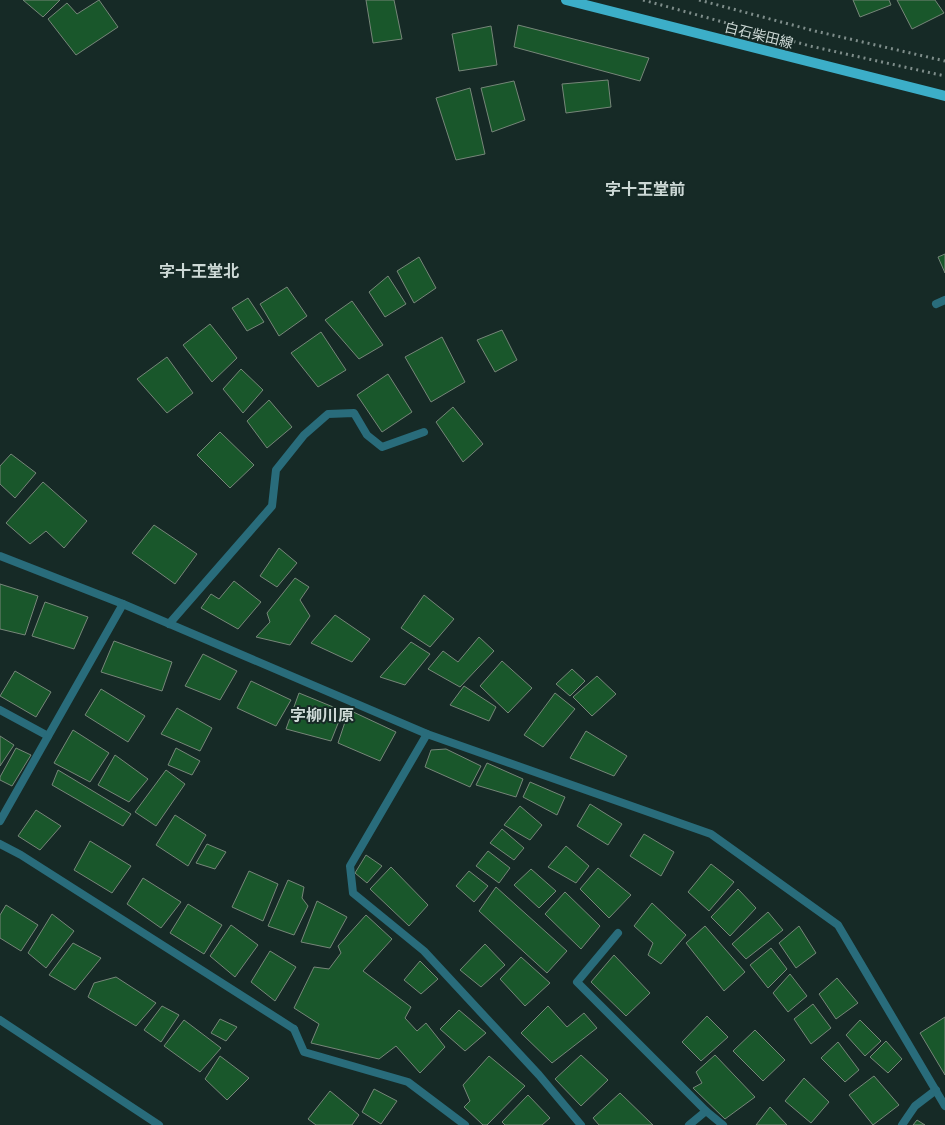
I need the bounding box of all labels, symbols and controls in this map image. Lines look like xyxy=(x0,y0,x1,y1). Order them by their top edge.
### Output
street label: 白石柴田線 xyxy=(723,19,795,52)
district label: 字十王堂前 xyxy=(605,180,685,199)
district label: 字十王堂北 xyxy=(159,262,239,281)
district label: 字柳川原 xyxy=(290,706,354,725)

